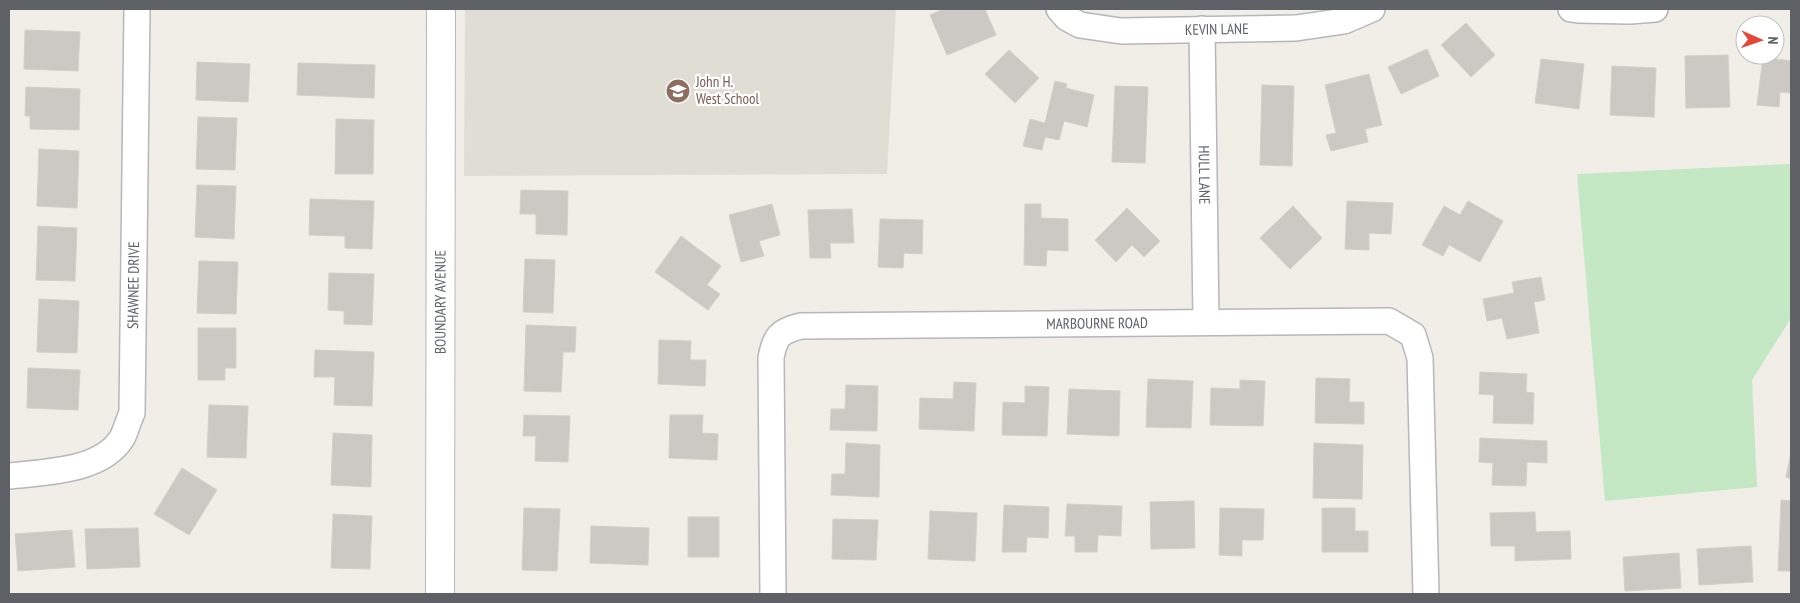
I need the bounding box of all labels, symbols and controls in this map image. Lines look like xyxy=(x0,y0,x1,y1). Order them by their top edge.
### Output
north arrow xyxy=(1735,15,1785,65)
street label: KEVIN LANE xyxy=(1185,19,1249,39)
text: N xyxy=(1764,36,1782,45)
place label: John H. West School xyxy=(695,72,759,108)
school or university icon: John H. West School xyxy=(665,78,691,104)
street label: HULL LANE xyxy=(1195,145,1214,205)
street label: SHAWNEE DRIVE xyxy=(123,241,143,329)
street label: BOUNDARY AVENUE xyxy=(430,250,450,354)
street label: MARBOURNE ROAD xyxy=(1046,313,1148,333)

